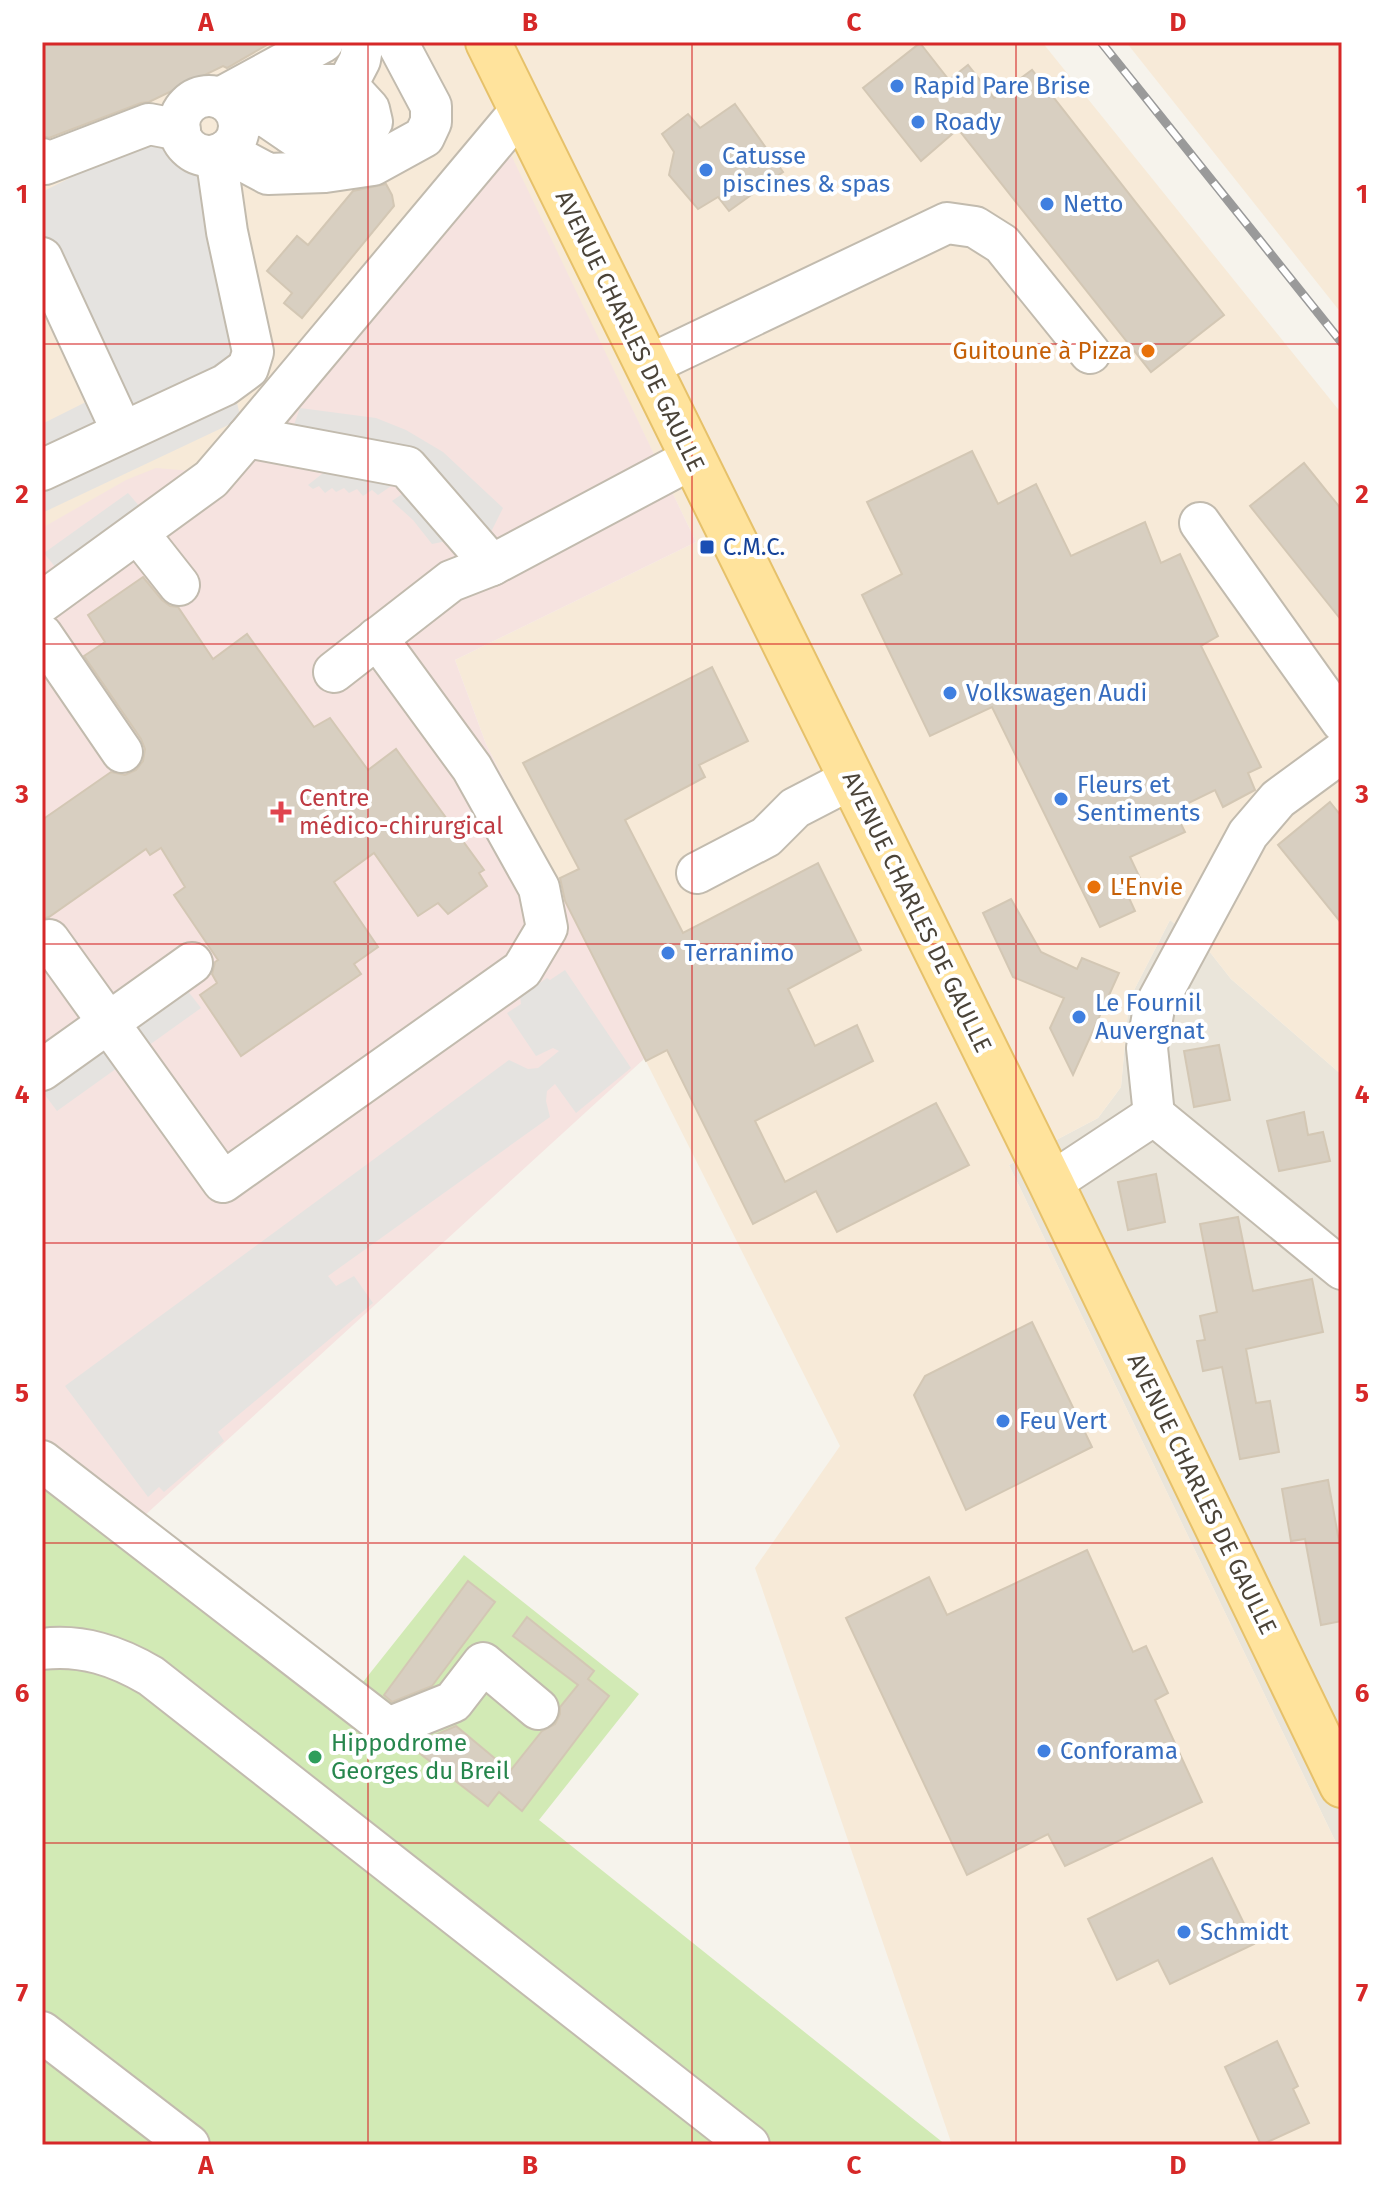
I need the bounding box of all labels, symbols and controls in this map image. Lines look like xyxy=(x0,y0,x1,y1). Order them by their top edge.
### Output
text: A xyxy=(197,7,214,38)
text: B xyxy=(522,7,538,38)
text: C xyxy=(847,7,862,38)
text: D xyxy=(1170,7,1187,38)
place label: Rapid Pare Brise xyxy=(913,72,1091,100)
marker: Rapid Pare Brise xyxy=(888,77,906,95)
place label: Roady xyxy=(934,108,1001,136)
marker: Roady xyxy=(909,113,927,131)
place label: Catusse piscines & spas xyxy=(722,142,890,198)
marker: Catusse piscines & spas xyxy=(697,161,715,179)
text: 1 xyxy=(16,179,28,210)
text: 1 xyxy=(1356,179,1368,210)
street label: AVENUE CHARLES DE GAULLE xyxy=(550,186,710,476)
place label: Netto xyxy=(1063,190,1123,218)
marker: Netto xyxy=(1038,195,1056,213)
place label: Guitoune à Pizza xyxy=(953,337,1132,365)
marker: Guitoune à Pizza xyxy=(1139,342,1157,360)
text: 2 xyxy=(15,479,29,510)
text: 2 xyxy=(1355,479,1369,510)
place label: C.M.C. xyxy=(723,533,785,561)
marker: C.M.C. xyxy=(698,538,716,556)
place label: Volkswagen Audi xyxy=(966,679,1147,707)
marker: Volkswagen Audi xyxy=(941,684,959,702)
street label: AVENUE CHARLES DE GAULLE xyxy=(837,767,997,1057)
place label: Fleurs et Sentiments xyxy=(1077,771,1200,827)
text: 3 xyxy=(14,779,29,810)
text: 3 xyxy=(1354,779,1369,810)
place label: Centre médico-chirurgical xyxy=(299,784,503,840)
marker: Fleurs et Sentiments xyxy=(1052,790,1070,808)
marker: Centre médico-chirurgical xyxy=(270,801,292,823)
place label: L'Envie xyxy=(1110,873,1183,901)
marker: L'Envie xyxy=(1085,878,1103,896)
place label: Terranimo xyxy=(684,939,794,967)
marker: Terranimo xyxy=(659,944,677,962)
place label: Le Fournil Auvergnat xyxy=(1095,989,1205,1045)
marker: Le Fournil Auvergnat xyxy=(1070,1008,1088,1026)
text: 4 xyxy=(15,1079,30,1110)
text: 4 xyxy=(1355,1079,1370,1110)
street label: AVENUE CHARLES DE GAULLE xyxy=(1122,1349,1282,1639)
text: 5 xyxy=(15,1378,29,1409)
text: 5 xyxy=(1355,1378,1369,1409)
place label: Feu Vert xyxy=(1019,1407,1107,1435)
marker: Feu Vert xyxy=(994,1412,1012,1430)
text: 6 xyxy=(15,1678,30,1709)
text: 6 xyxy=(1355,1678,1370,1709)
place label: Hippodrome Georges du Breil xyxy=(331,1729,510,1785)
place label: Conforama xyxy=(1060,1737,1178,1765)
marker: Conforama xyxy=(1035,1742,1053,1760)
marker: Hippodrome Georges du Breil xyxy=(306,1748,324,1766)
place label: Schmidt xyxy=(1200,1918,1289,1946)
marker: Schmidt xyxy=(1175,1923,1193,1941)
text: 7 xyxy=(16,1978,28,2009)
text: 7 xyxy=(1356,1978,1368,2009)
text: A xyxy=(197,2150,214,2181)
text: B xyxy=(522,2150,538,2181)
text: C xyxy=(847,2150,862,2181)
text: D xyxy=(1170,2150,1187,2181)

